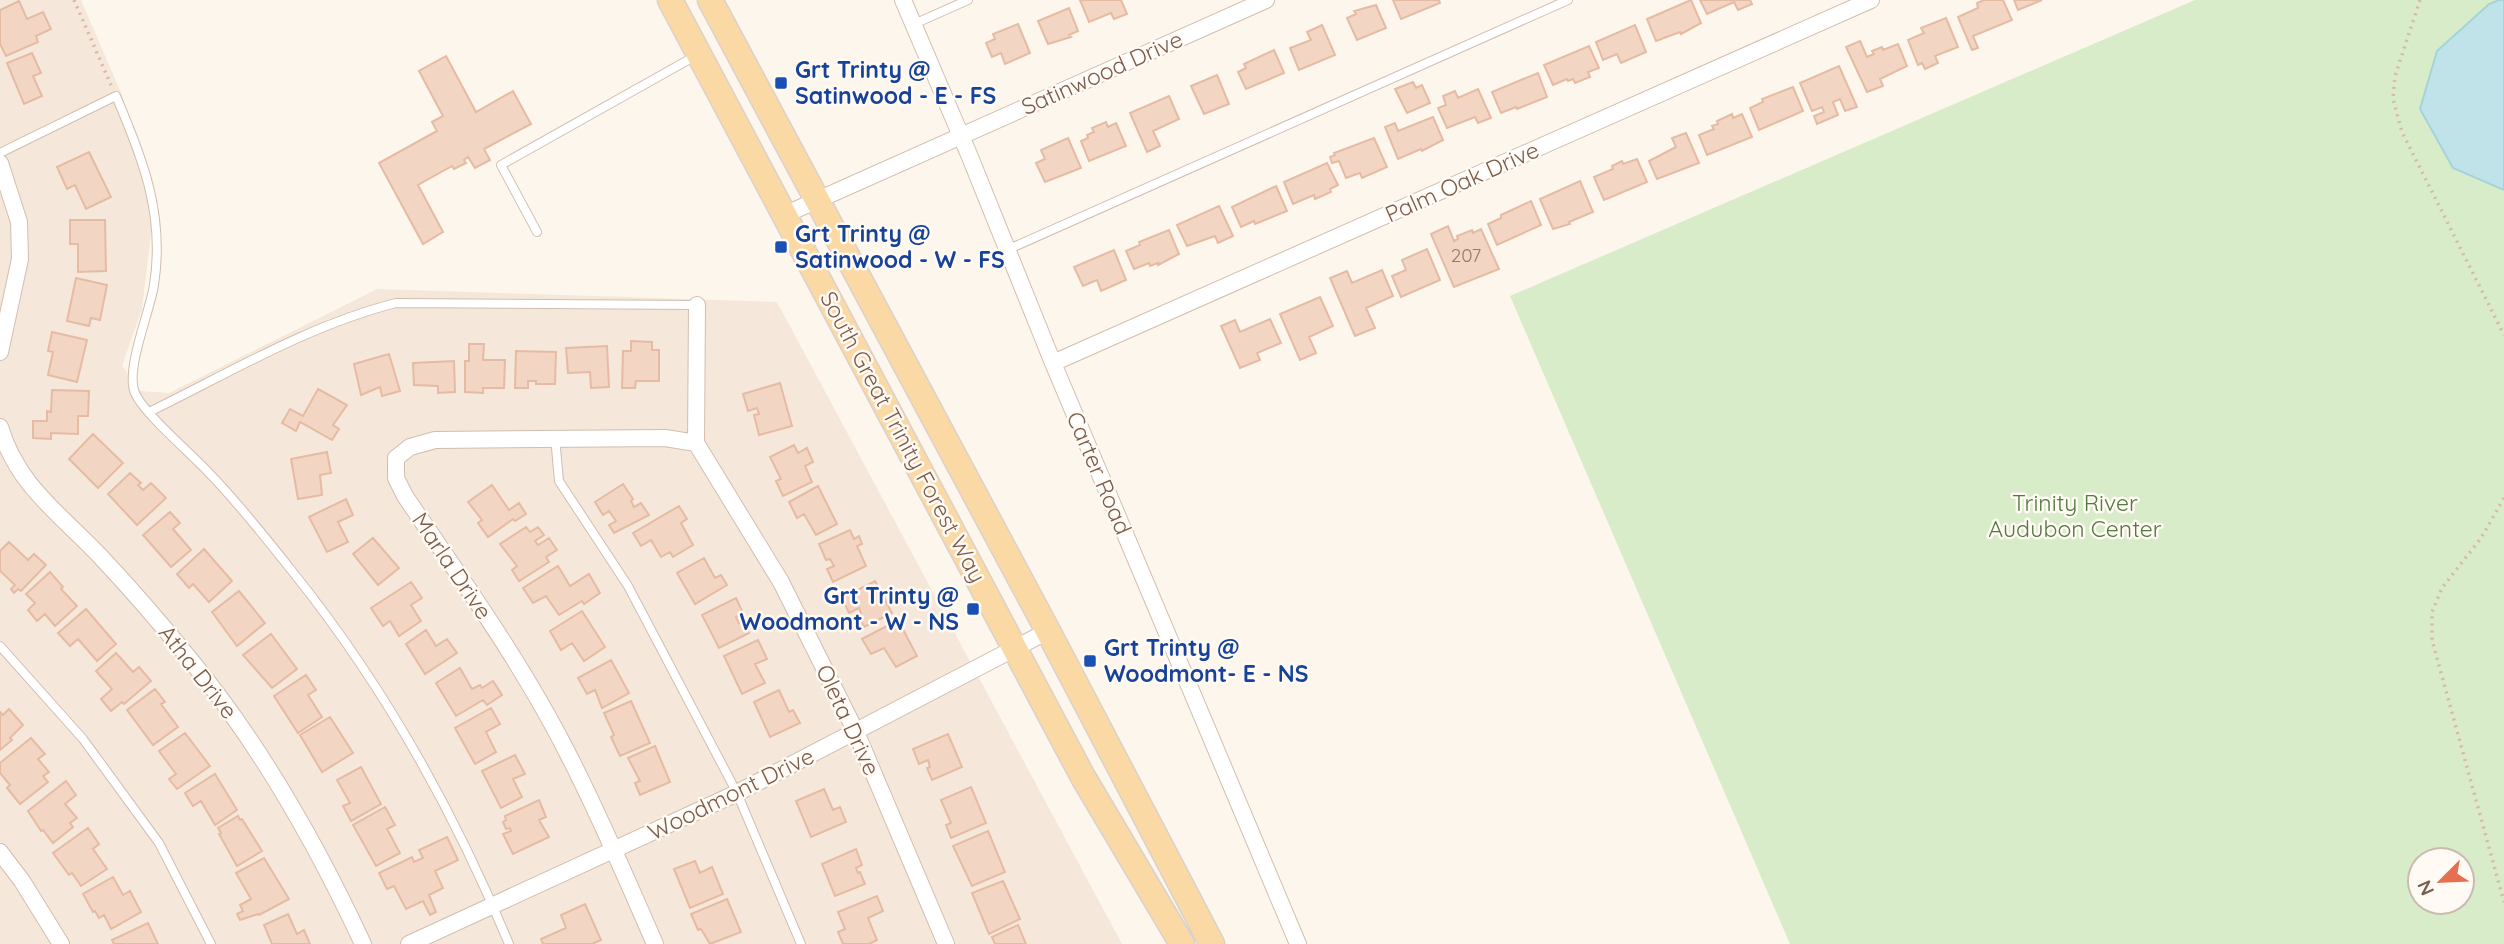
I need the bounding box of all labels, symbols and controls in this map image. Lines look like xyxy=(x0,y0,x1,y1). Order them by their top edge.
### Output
street label: Satinwood Drive xyxy=(1017,24,1187,121)
place label: Grt Trinty @ Satinwood - E - FS xyxy=(795,55,996,110)
marker: Grt Trinty @ Satinwood - E - FS xyxy=(773,75,789,91)
street label: Palm Oak Drive xyxy=(1380,135,1543,228)
place label: Grt Trinty @ Satinwood - W - FS xyxy=(795,219,1005,274)
marker: Grt Trinty @ Satinwood - W - FS xyxy=(773,239,789,255)
house number: 207 xyxy=(1451,243,1482,267)
street label: South Great Trinity Forest Way xyxy=(814,286,993,587)
street label: Carter Road xyxy=(1061,407,1138,539)
park label: Trinity River Audubon Center xyxy=(1988,488,2162,543)
street label: Marla Drive xyxy=(406,507,499,625)
place label: Grt Trinty @ Woodmont - W - NS xyxy=(740,581,959,636)
marker: Grt Trinty @ Woodmont - W - NS xyxy=(965,601,981,617)
street label: Atha Drive xyxy=(153,619,244,724)
place label: Grt Trinty @ Woodmont- E - NS xyxy=(1104,633,1309,688)
marker: Grt Trinty @ Woodmont- E - NS xyxy=(1082,653,1098,669)
street label: Oleta Drive xyxy=(810,660,887,780)
street label: Woodmont Drive xyxy=(643,741,819,846)
north arrow xyxy=(2406,846,2476,916)
text: N xyxy=(2412,877,2439,899)

